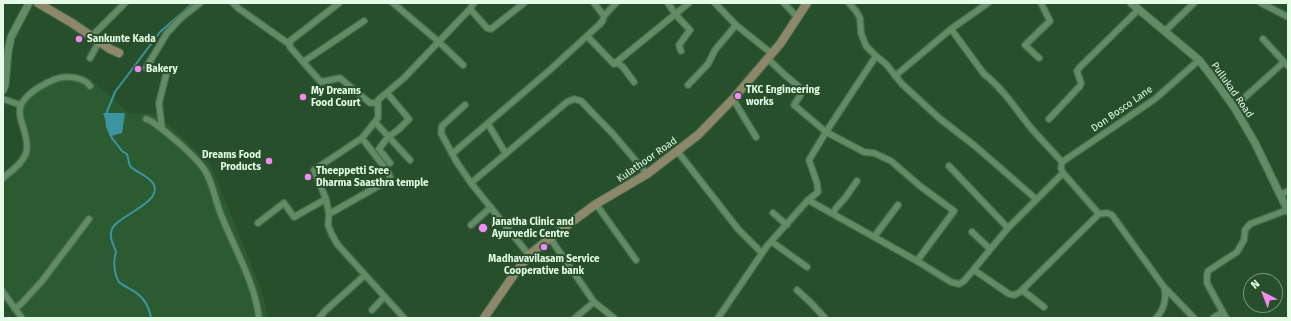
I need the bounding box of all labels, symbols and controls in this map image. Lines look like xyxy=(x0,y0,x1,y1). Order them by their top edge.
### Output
place label: Sankunte Kada xyxy=(87,33,156,45)
marker: Sankunte Kada xyxy=(74,34,84,44)
street label: Pullukad Road xyxy=(1208,60,1256,120)
place label: Bakery xyxy=(146,63,178,75)
marker: Bakery xyxy=(133,64,143,74)
street label: Don Bosco Lane xyxy=(1089,83,1155,135)
place label: TKC Engineering works xyxy=(746,84,820,108)
place label: My Dreams Food Court xyxy=(311,85,361,108)
marker: TKC Engineering works xyxy=(733,91,743,101)
marker: My Dreams Food Court xyxy=(298,92,308,102)
street label: Kulathoor Road xyxy=(615,135,679,185)
place label: Dreams Food Products xyxy=(202,149,261,172)
marker: Dreams Food Products xyxy=(264,156,274,166)
place label: Theeppetti Sree Dharma Saasthra temple xyxy=(316,165,429,188)
marker: Theeppetti Sree Dharma Saasthra temple xyxy=(303,172,313,182)
place label: Janatha Clinic and Ayurvedic Centre xyxy=(492,216,574,240)
marker: Janatha Clinic and Ayurvedic Centre xyxy=(477,222,489,234)
marker: Madhavavilasam Service Cooperative bank xyxy=(539,242,549,252)
place label: Madhavavilasam Service Cooperative bank xyxy=(488,253,600,276)
north arrow xyxy=(1243,273,1283,313)
text: N xyxy=(1248,277,1262,292)

